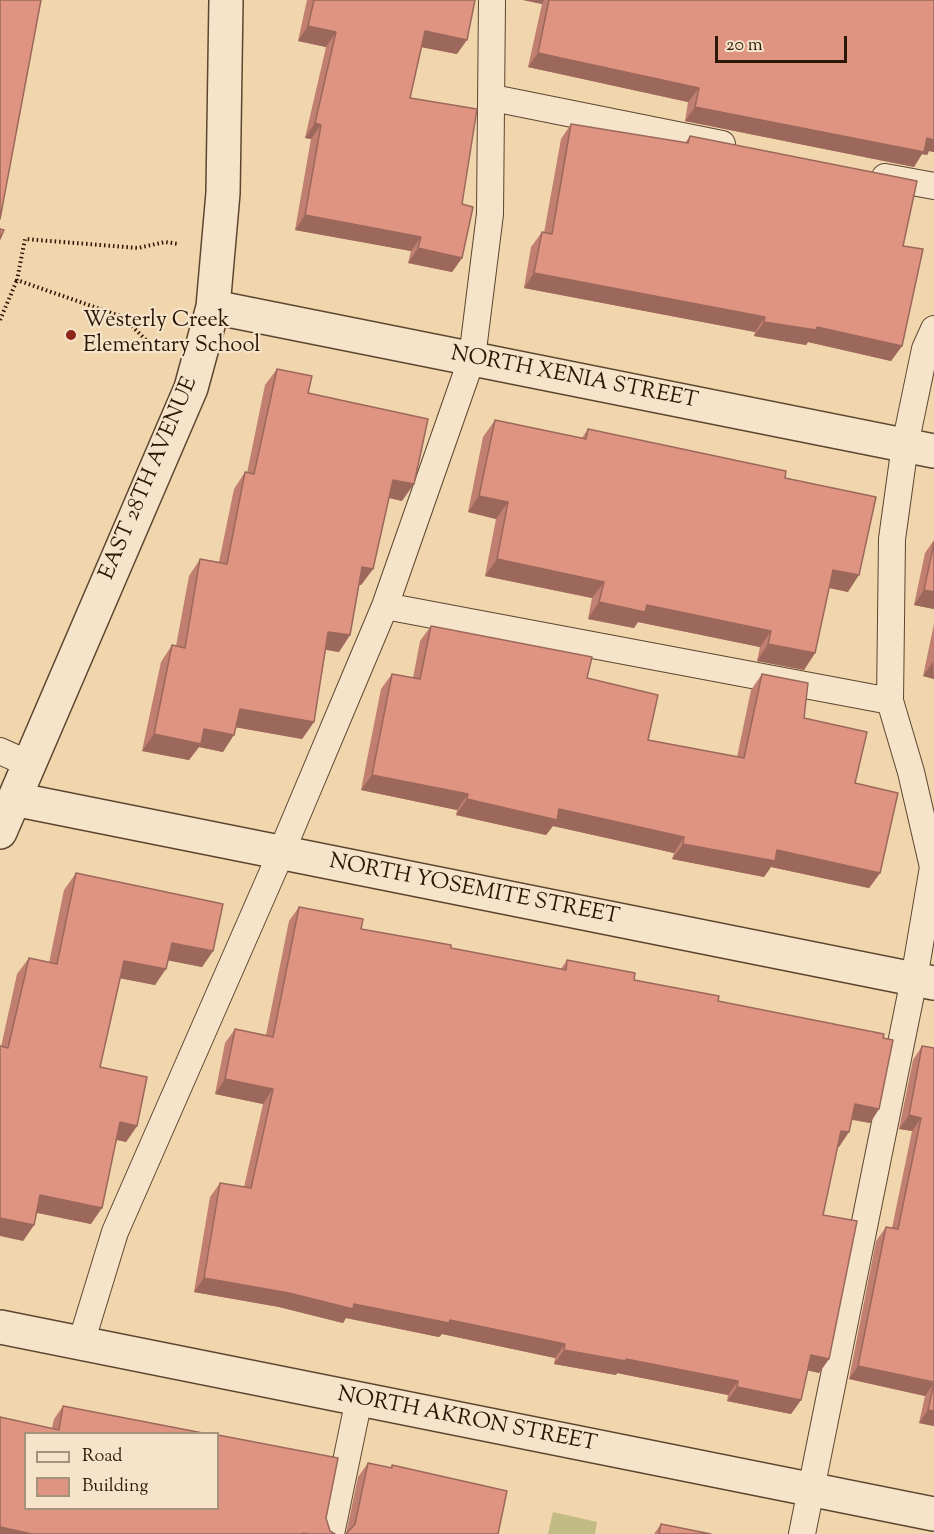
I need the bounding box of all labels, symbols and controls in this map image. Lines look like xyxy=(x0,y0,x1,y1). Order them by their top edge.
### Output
scale bar xyxy=(718,24,850,62)
text: 20 m xyxy=(726,33,763,59)
place label: Westerly Creek Elementary School xyxy=(83,309,260,360)
marker: Westerly Creek Elementary School xyxy=(64,328,78,342)
street label: NORTH XENIA STREET xyxy=(448,342,700,416)
street label: EAST 28TH AVENUE xyxy=(95,374,205,584)
street label: NORTH YOSEMITE STREET xyxy=(327,850,621,932)
street label: NORTH AKRON STREET xyxy=(335,1383,599,1459)
legend xyxy=(24,1432,219,1510)
text: Road xyxy=(82,1444,122,1470)
text: Building xyxy=(82,1474,148,1500)

